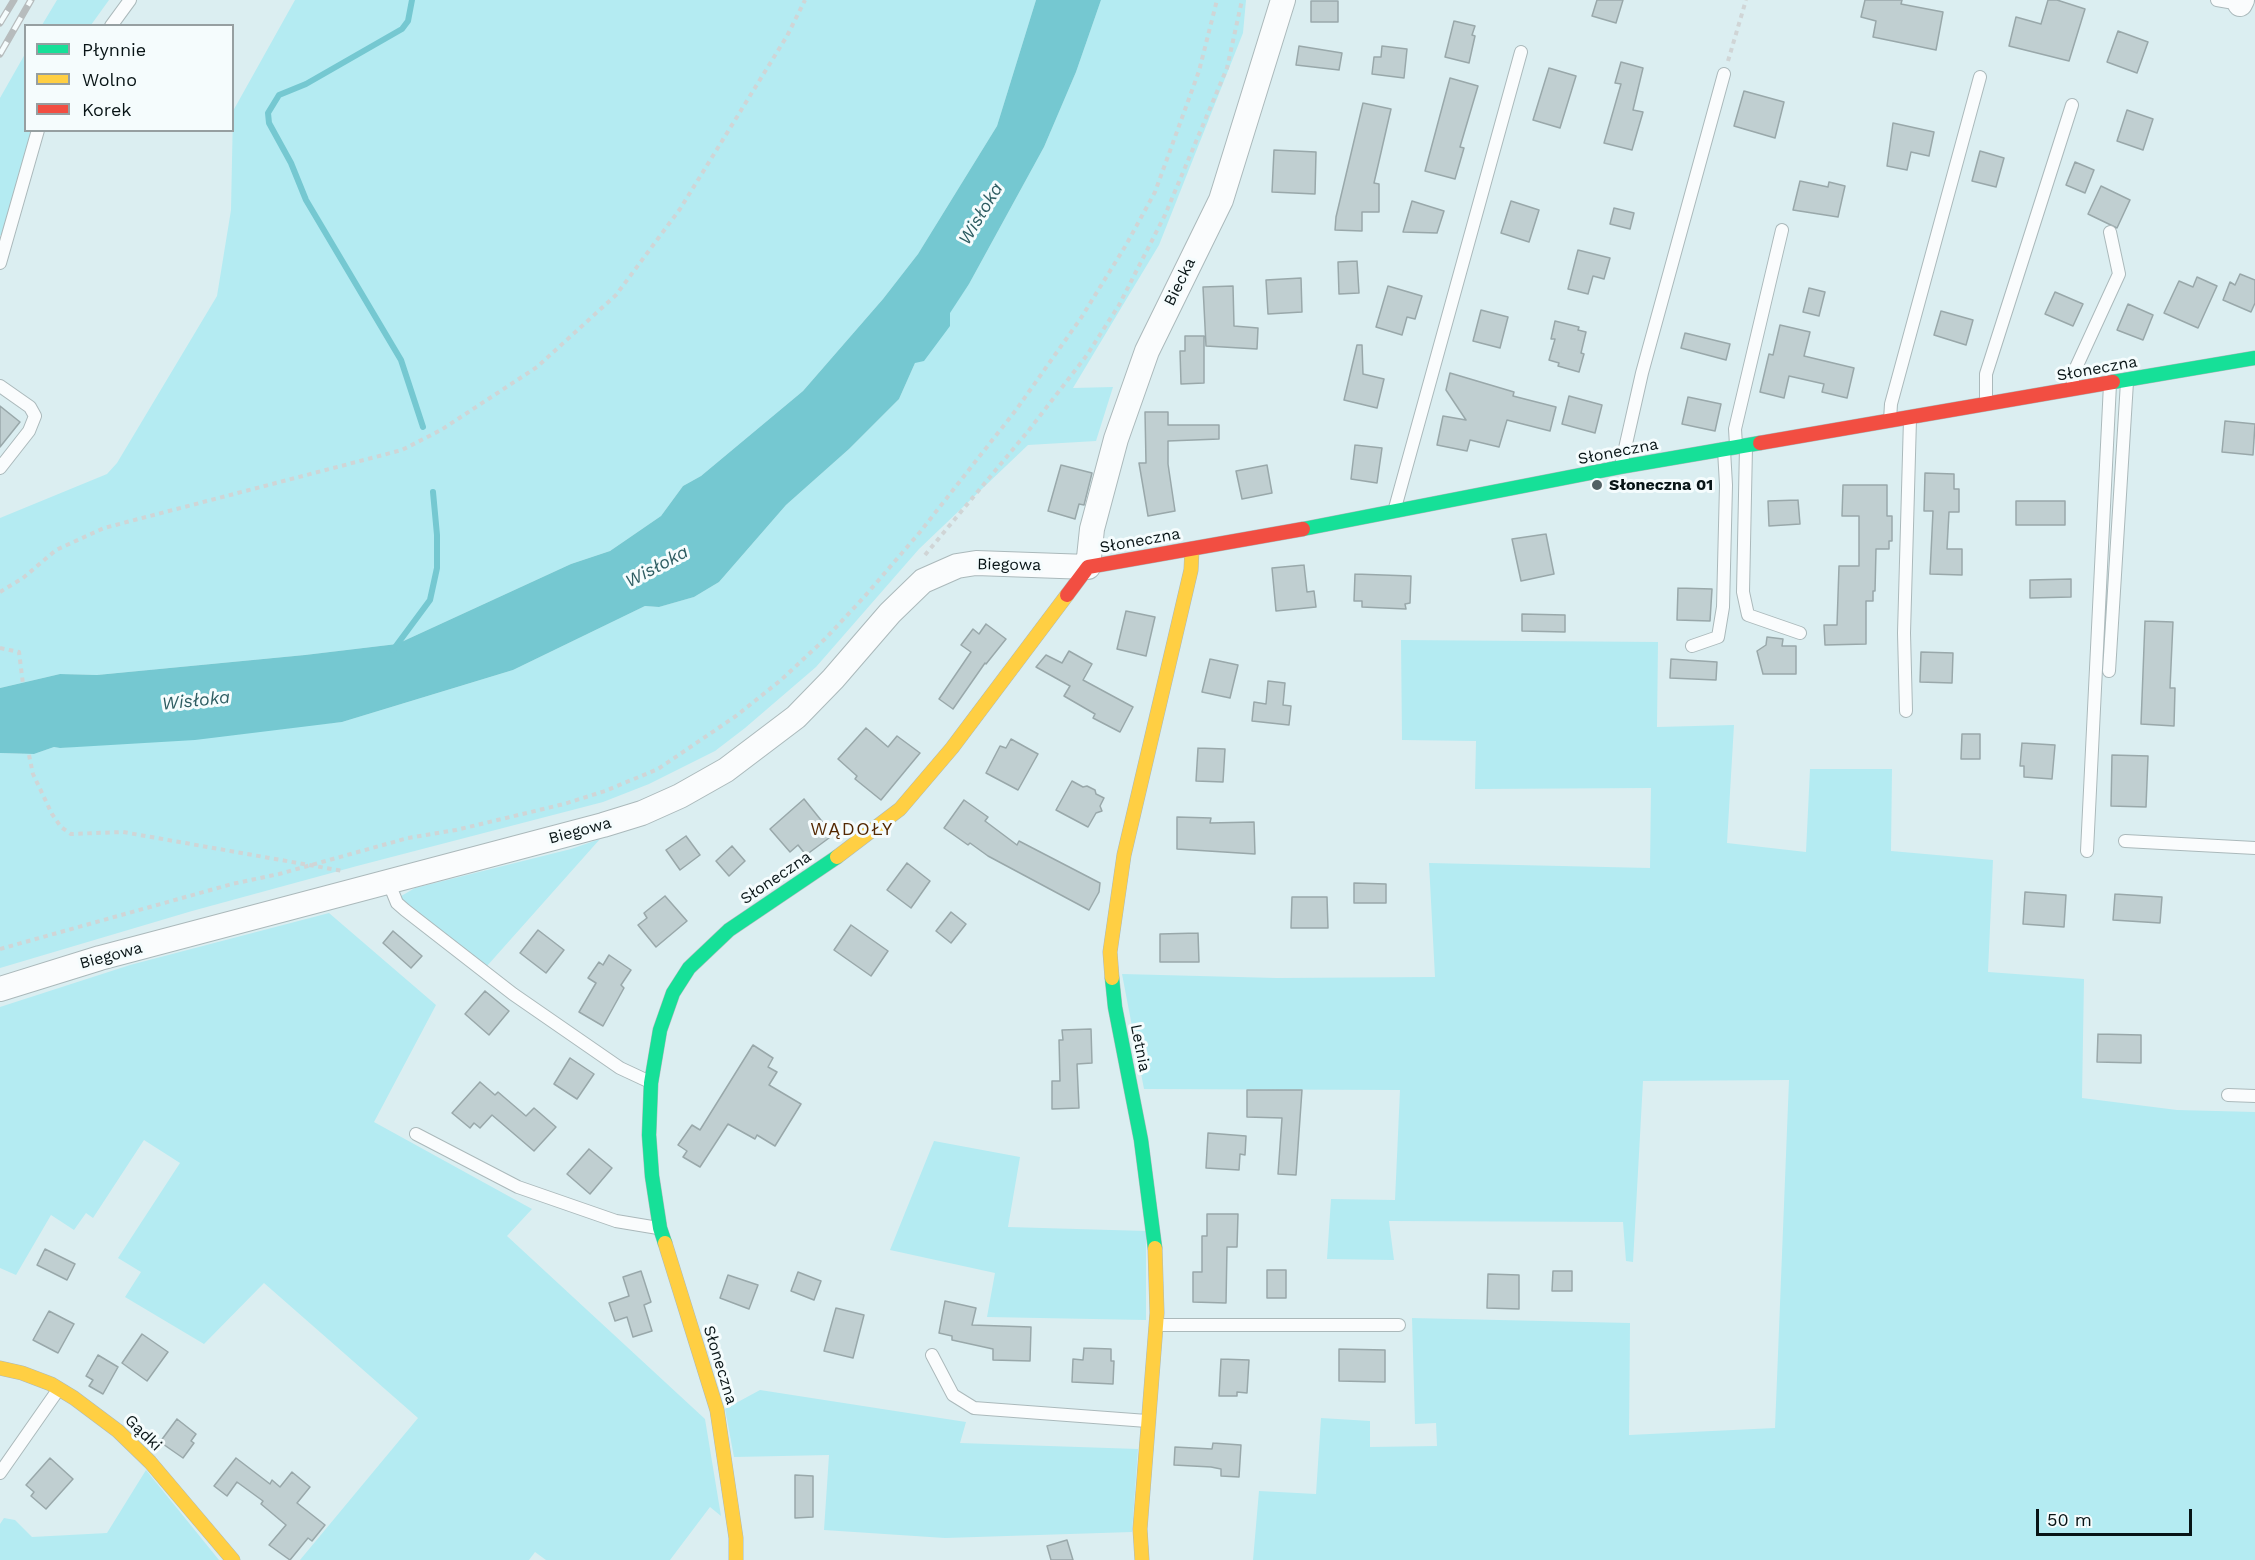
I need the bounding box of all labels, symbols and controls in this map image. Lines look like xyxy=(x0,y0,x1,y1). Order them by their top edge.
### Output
legend xyxy=(24,24,234,132)
text: Płynnie xyxy=(82,39,146,60)
text: Wolno xyxy=(82,69,137,90)
text: Korek xyxy=(82,99,132,120)
water label: Wisłoka xyxy=(954,179,1008,249)
street label: Biecka xyxy=(1160,255,1200,309)
street label: Słoneczna xyxy=(2055,352,2139,386)
street label: Słoneczna xyxy=(1576,435,1660,469)
place label: Słoneczna 01 xyxy=(1609,475,1713,495)
marker: Słoneczna 01 xyxy=(1590,478,1604,492)
street label: Słoneczna xyxy=(1098,524,1182,558)
water label: Wisłoka xyxy=(622,541,692,593)
street label: Biegowa xyxy=(977,555,1041,575)
water label: Wisłoka xyxy=(161,687,231,715)
street label: Biegowa xyxy=(547,813,613,849)
district label: WĄDOŁY xyxy=(810,819,894,841)
street label: Słoneczna xyxy=(737,847,815,909)
street label: Biegowa xyxy=(78,938,144,974)
street label: Letnia xyxy=(1126,1022,1154,1074)
street label: Słoneczna xyxy=(699,1323,741,1407)
street label: Gądki xyxy=(121,1411,165,1455)
scale bar xyxy=(2039,1497,2195,1535)
text: 50 m xyxy=(2047,1509,2092,1530)

